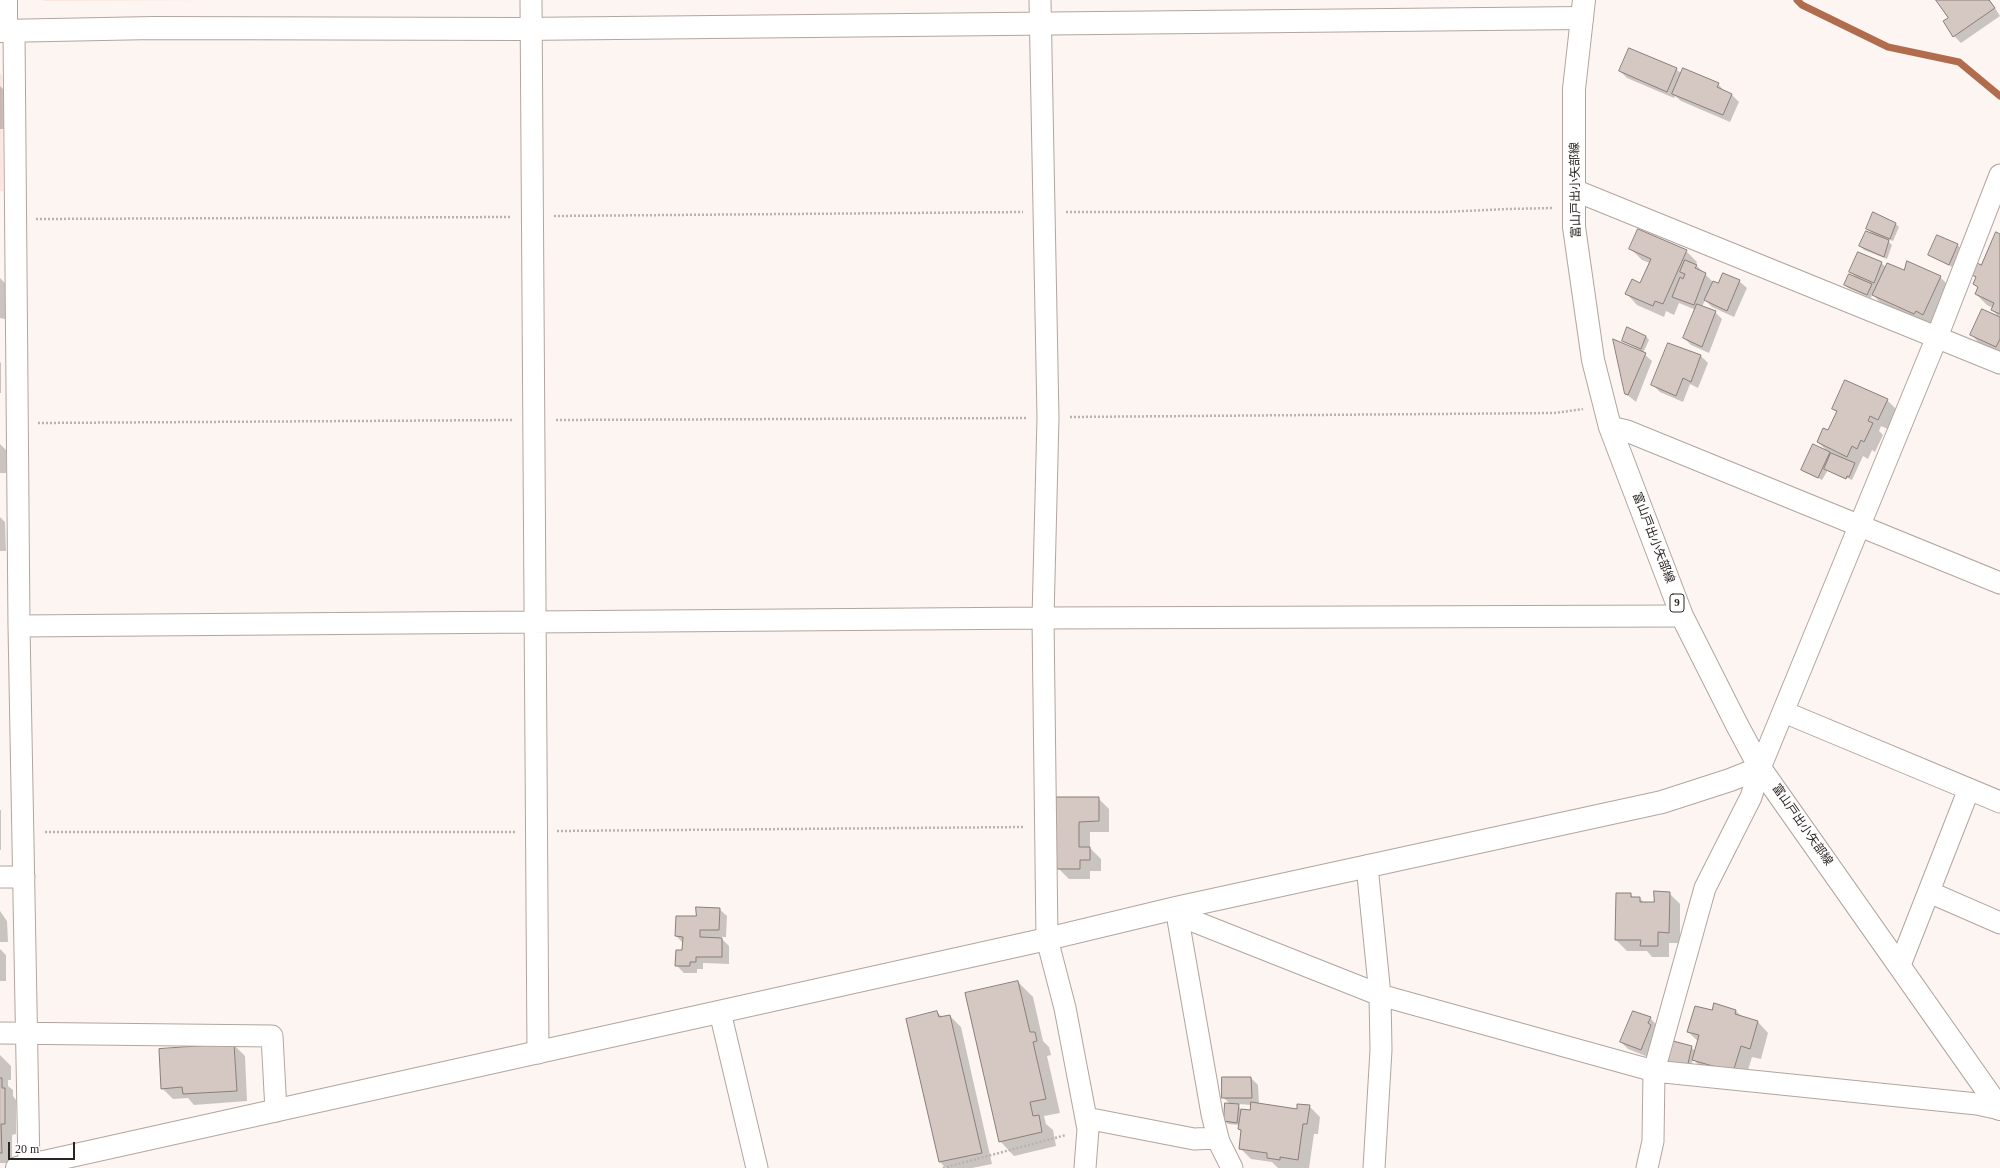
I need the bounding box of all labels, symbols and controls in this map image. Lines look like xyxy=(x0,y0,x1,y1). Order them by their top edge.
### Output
street label: 富山戸出小矢部線 xyxy=(1568,142,1584,238)
street label: 富山戸出小矢部線 xyxy=(1629,491,1677,585)
road number: 9 xyxy=(1670,594,1684,612)
street label: 富山戸出小矢部線 xyxy=(1769,782,1835,868)
scale bar xyxy=(10,1134,77,1160)
text: 20 m xyxy=(15,1142,39,1156)

